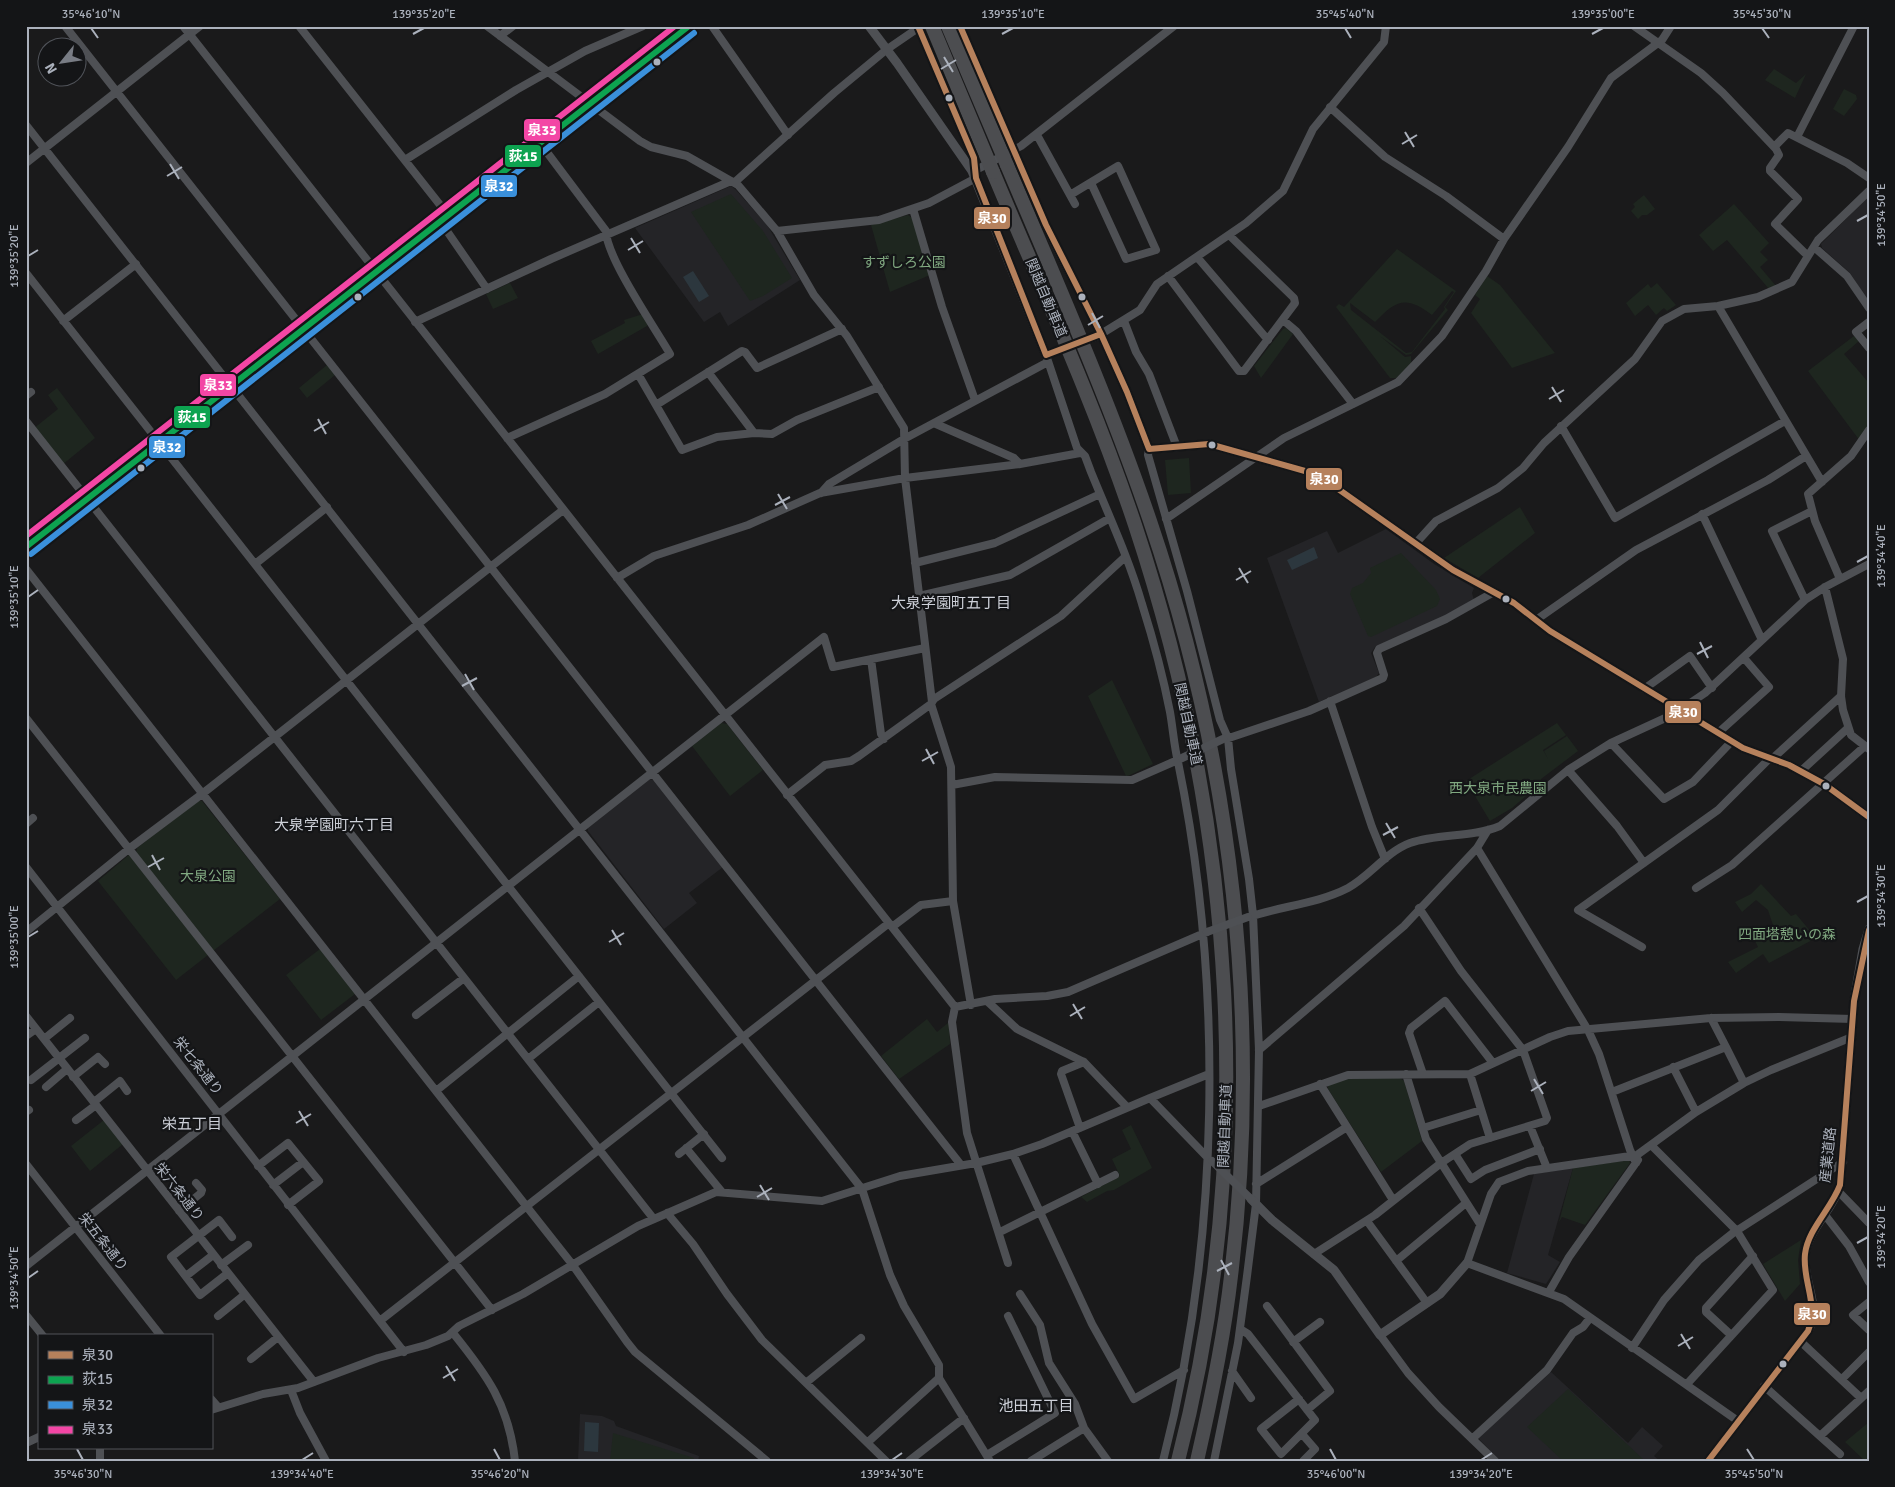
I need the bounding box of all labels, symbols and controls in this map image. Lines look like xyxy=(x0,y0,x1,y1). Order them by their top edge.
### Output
text: 35°46'10"N xyxy=(62,7,120,22)
text: 139°35'20"E xyxy=(392,7,456,22)
text: 139°35'10"E xyxy=(981,7,1045,22)
text: 35°45'40"N xyxy=(1316,7,1374,22)
text: 139°35'00"E xyxy=(1571,7,1635,22)
text: 35°45'30"N xyxy=(1733,7,1791,22)
north arrow xyxy=(38,38,88,88)
unlabelled marker xyxy=(652,57,662,67)
text: N xyxy=(41,60,61,77)
unlabelled marker xyxy=(944,93,954,103)
line badge: 泉33 xyxy=(523,118,561,142)
text: 泉33 xyxy=(527,122,557,139)
line badge: 荻15 xyxy=(504,144,542,168)
text: 荻15 xyxy=(508,148,538,165)
line badge: 泉32 xyxy=(480,174,518,198)
text: 泉32 xyxy=(484,178,514,195)
text: 139°34'50"E xyxy=(1874,183,1889,247)
line badge: 泉30 xyxy=(973,206,1011,230)
text: 泉30 xyxy=(977,210,1007,227)
text: 139°35'20"E xyxy=(7,224,22,288)
park label: すずしろ公園 xyxy=(862,254,946,271)
street label: 関越自動車道 xyxy=(1022,256,1070,340)
unlabelled marker xyxy=(353,292,363,302)
unlabelled marker xyxy=(1077,292,1087,302)
line badge: 泉33 xyxy=(199,373,237,397)
text: 泉33 xyxy=(203,377,233,394)
line badge: 荻15 xyxy=(173,405,211,429)
text: 荻15 xyxy=(177,409,207,426)
line badge: 泉32 xyxy=(148,435,186,459)
text: 泉32 xyxy=(152,439,182,456)
unlabelled marker xyxy=(1207,440,1217,450)
unlabelled marker xyxy=(136,463,146,473)
line badge: 泉30 xyxy=(1305,467,1343,491)
text: 泉30 xyxy=(1309,471,1339,488)
text: 139°34'40"E xyxy=(1874,524,1889,588)
text: 139°35'10"E xyxy=(7,565,22,629)
district label: 大泉学園町五丁目 xyxy=(891,594,1011,612)
unlabelled marker xyxy=(1501,594,1511,604)
street label: 関越自動車道 xyxy=(1171,681,1205,767)
line badge: 泉30 xyxy=(1664,700,1702,724)
text: 泉30 xyxy=(1668,704,1698,721)
park label: 西大泉市民農園 xyxy=(1449,780,1547,797)
unlabelled marker xyxy=(1821,781,1831,791)
district label: 大泉学園町六丁目 xyxy=(274,816,394,834)
text: 139°34'30"E xyxy=(1874,864,1889,928)
park label: 大泉公園 xyxy=(180,868,236,885)
text: 139°35'00"E xyxy=(7,905,22,969)
park label: 四面塔憩いの森 xyxy=(1738,926,1836,943)
street label: 栄七条通り xyxy=(170,1033,226,1099)
street label: 関越自動車道 xyxy=(1215,1084,1235,1168)
district label: 栄五丁目 xyxy=(162,1115,222,1133)
street label: 産業道路 xyxy=(1817,1126,1839,1184)
street label: 栄六条通り xyxy=(151,1159,207,1225)
text: 139°34'20"E xyxy=(1874,1205,1889,1269)
street label: 栄五条通り xyxy=(75,1209,131,1275)
text: 139°34'50"E xyxy=(7,1246,22,1310)
line badge: 泉30 xyxy=(1793,1302,1831,1326)
text: 泉30 xyxy=(1797,1306,1827,1323)
legend xyxy=(38,1334,212,1450)
text: 泉30 xyxy=(82,1346,113,1364)
unlabelled marker xyxy=(1778,1359,1788,1369)
text: 荻15 xyxy=(82,1370,113,1388)
text: 泉32 xyxy=(82,1396,113,1414)
district label: 池田五丁目 xyxy=(998,1397,1074,1415)
text: 泉33 xyxy=(82,1420,113,1438)
text: 35°46'30"N xyxy=(54,1467,112,1482)
text: 139°34'40"E xyxy=(270,1467,334,1482)
text: 35°46'20"N xyxy=(471,1467,529,1482)
text: 139°34'30"E xyxy=(860,1467,924,1482)
text: 35°46'00"N xyxy=(1307,1467,1365,1482)
text: 139°34'20"E xyxy=(1449,1467,1513,1482)
text: 35°45'50"N xyxy=(1725,1467,1783,1482)

